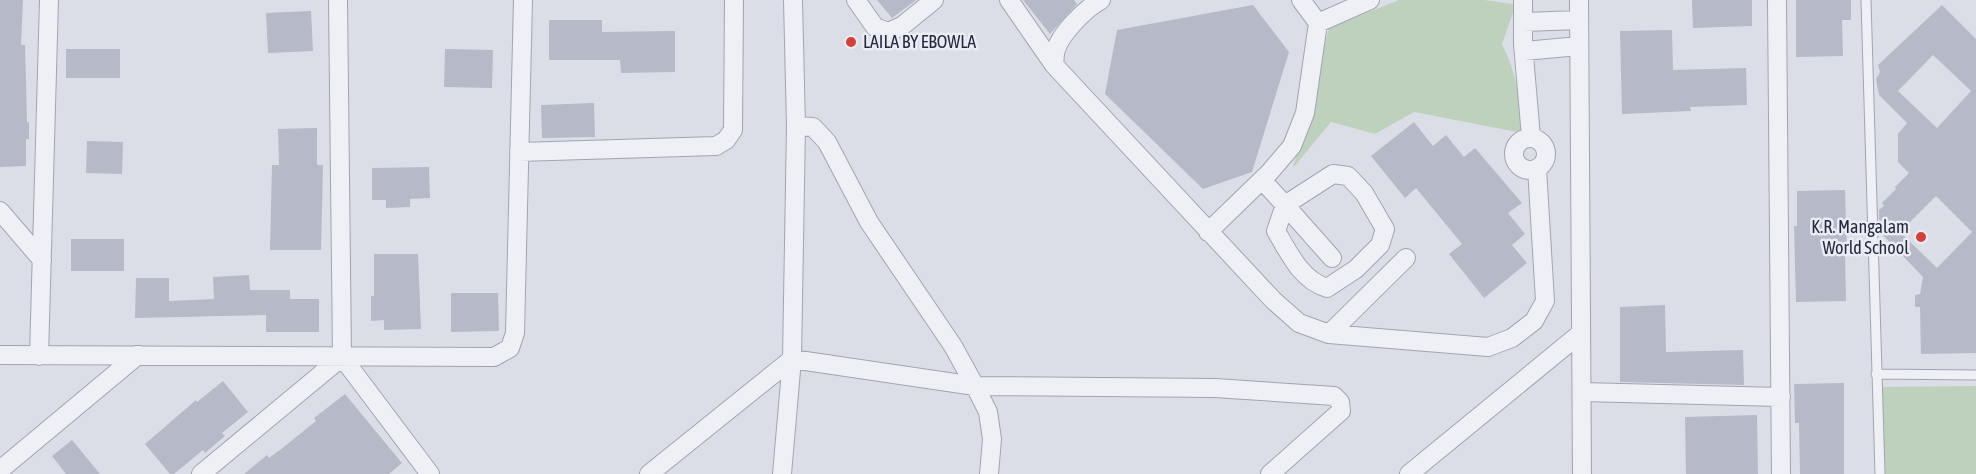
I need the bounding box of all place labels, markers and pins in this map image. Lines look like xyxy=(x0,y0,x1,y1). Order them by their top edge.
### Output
place label: LAILA BY EBOWLA xyxy=(863,31,976,52)
marker: LAILA BY EBOWLA xyxy=(844,35,858,49)
place label: K.R. Mangalam World School xyxy=(1811,216,1909,258)
marker: K.R. Mangalam World School xyxy=(1914,230,1928,244)

